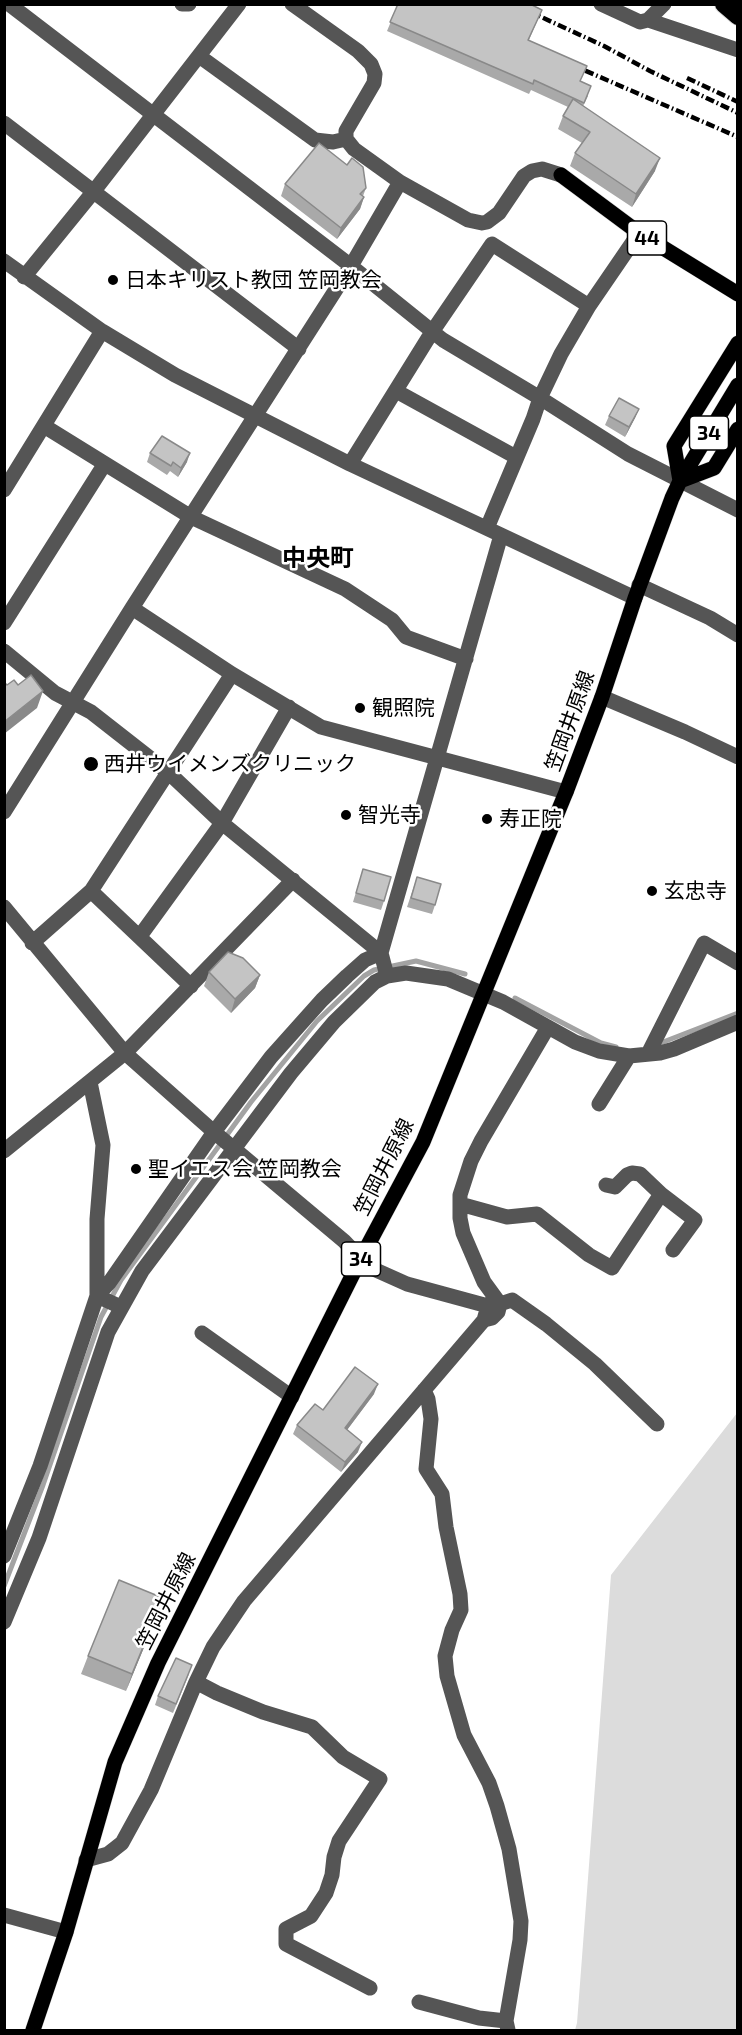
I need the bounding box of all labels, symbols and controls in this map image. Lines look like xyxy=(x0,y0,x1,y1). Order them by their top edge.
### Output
road number: 44 xyxy=(628,221,666,255)
place label: 日本キリスト教団 笠岡教会 xyxy=(125,267,382,293)
marker: 日本キリスト教団 笠岡教会 xyxy=(106,273,120,287)
road number: 34 xyxy=(690,416,728,450)
district label: 中央町 xyxy=(282,544,354,572)
street label: 笠岡井原線 xyxy=(540,667,600,775)
place label: 観照院 xyxy=(372,695,435,721)
marker: 観照院 xyxy=(353,701,367,715)
place label: 西井ウイメンズクリニック xyxy=(104,751,356,777)
marker: 西井ウイメンズクリニック xyxy=(82,755,100,773)
place label: 智光寺 xyxy=(358,802,421,828)
place label: 寿正院 xyxy=(499,806,562,832)
marker: 智光寺 xyxy=(339,808,353,822)
marker: 寿正院 xyxy=(480,812,494,826)
place label: 玄忠寺 xyxy=(664,878,727,904)
marker: 玄忠寺 xyxy=(645,884,659,898)
street label: 笠岡井原線 xyxy=(349,1115,419,1219)
place label: 聖イエス会 笠岡教会 xyxy=(148,1156,342,1182)
marker: 聖イエス会 笠岡教会 xyxy=(129,1162,143,1176)
road number: 34 xyxy=(342,1242,380,1276)
street label: 笠岡井原線 xyxy=(131,1549,201,1653)

